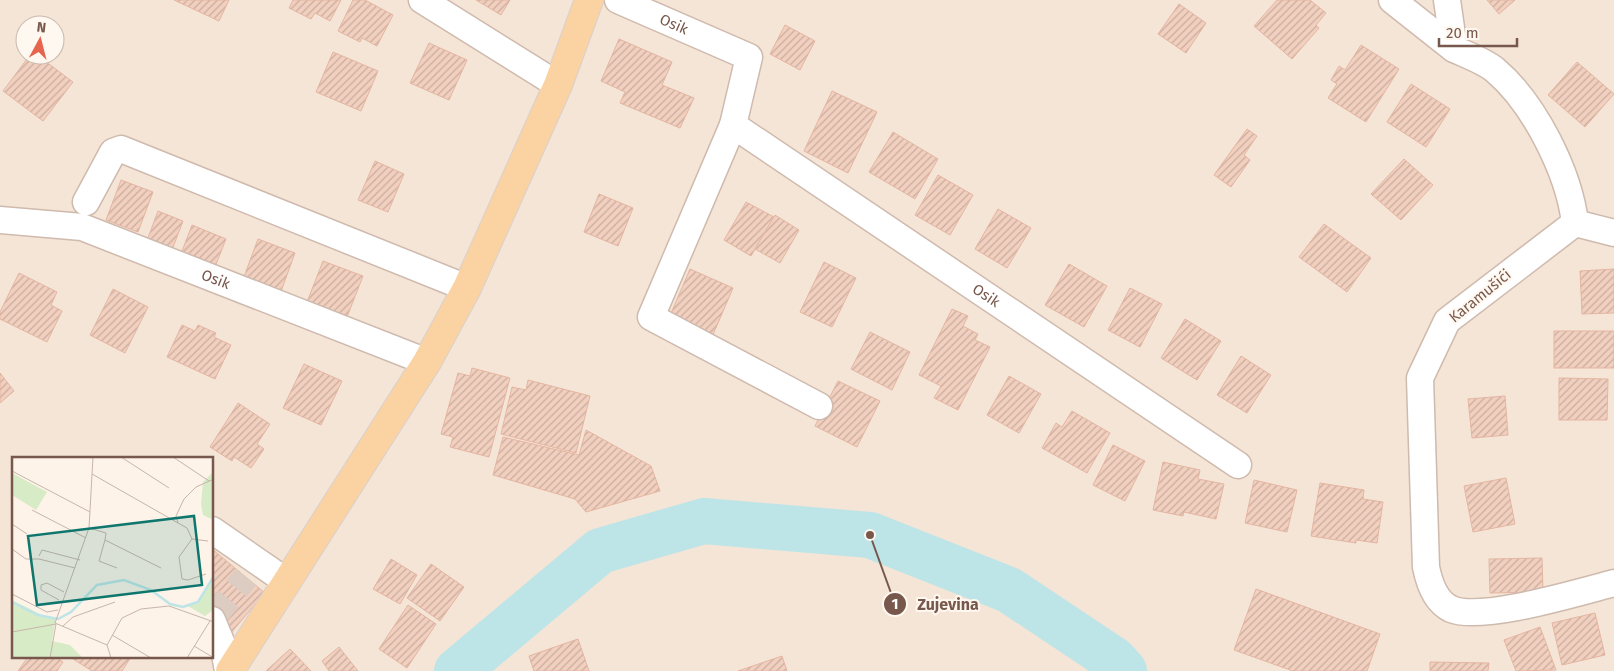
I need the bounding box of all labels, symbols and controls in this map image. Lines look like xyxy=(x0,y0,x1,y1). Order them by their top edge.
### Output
street label: Osik xyxy=(657,10,691,39)
north arrow xyxy=(15,15,65,65)
scale bar xyxy=(1439,15,1516,47)
text: N xyxy=(36,19,47,37)
text: 20 m xyxy=(1446,24,1479,42)
street label: Osik xyxy=(199,266,233,293)
street label: Karamušići xyxy=(1445,266,1515,326)
street label: Osik xyxy=(969,280,1004,311)
inset map xyxy=(12,457,214,658)
callout: Zujevina xyxy=(882,589,989,620)
text: 1 xyxy=(892,595,898,613)
text: Zujevina xyxy=(917,595,979,614)

